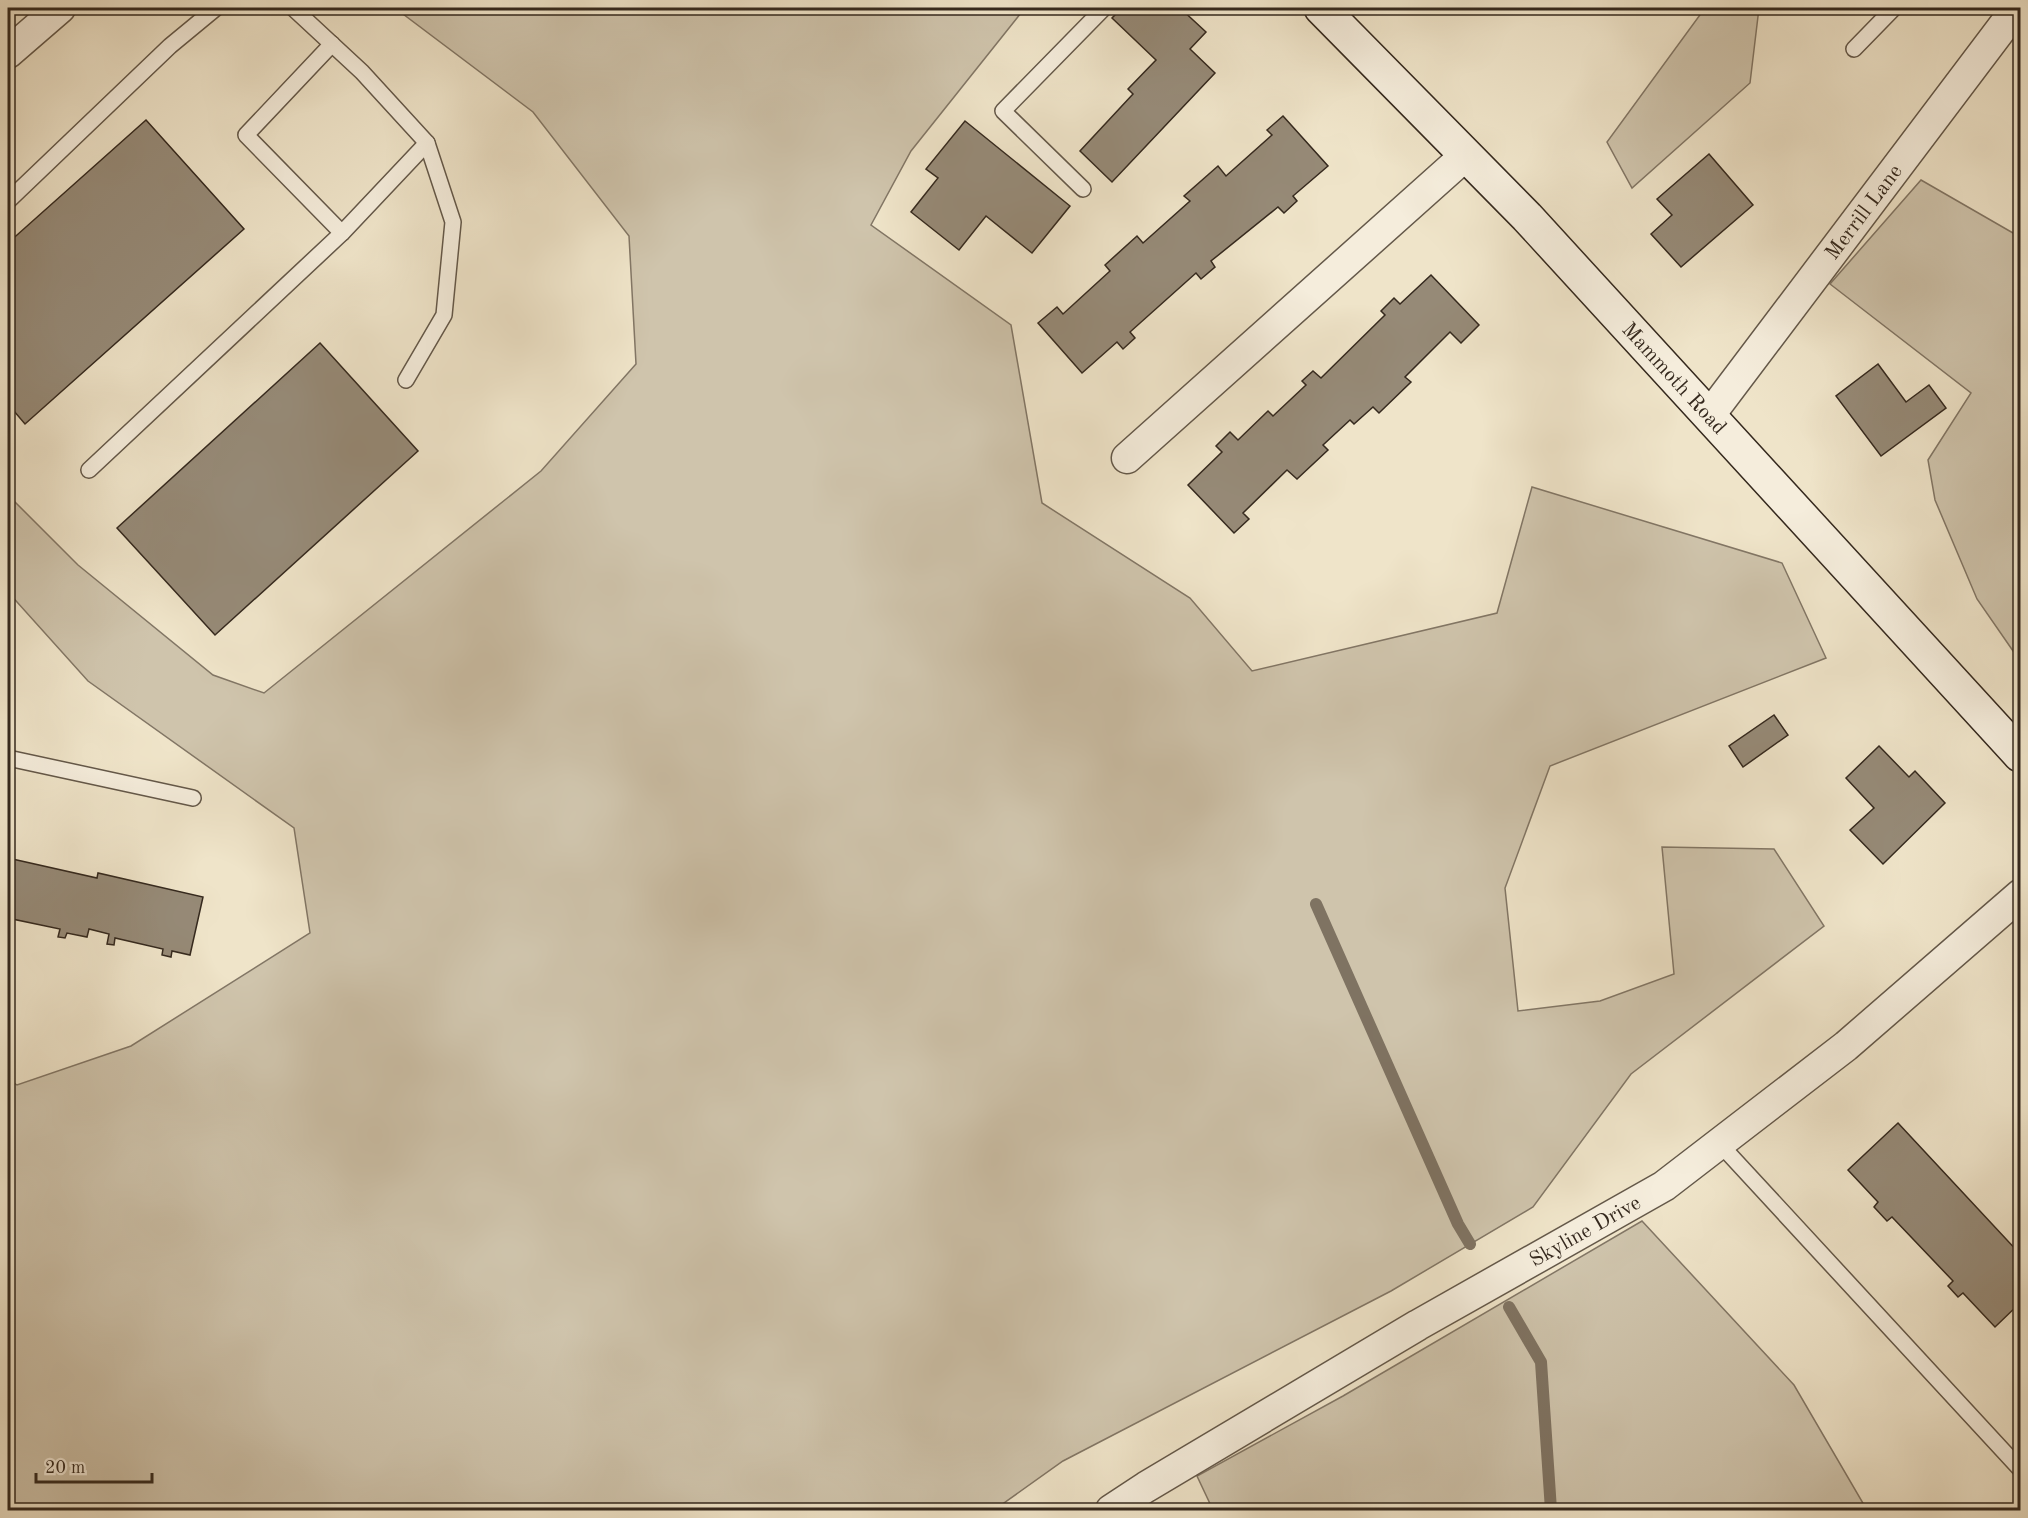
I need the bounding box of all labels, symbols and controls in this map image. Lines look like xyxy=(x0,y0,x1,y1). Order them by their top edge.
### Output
street label: Merrill Lane xyxy=(1822,161,1907,264)
street label: Mammoth Road xyxy=(1617,319,1730,439)
street label: Skyline Drive xyxy=(1526,1192,1645,1272)
scale bar xyxy=(36,1446,152,1484)
text: 20 m xyxy=(45,1459,85,1477)

